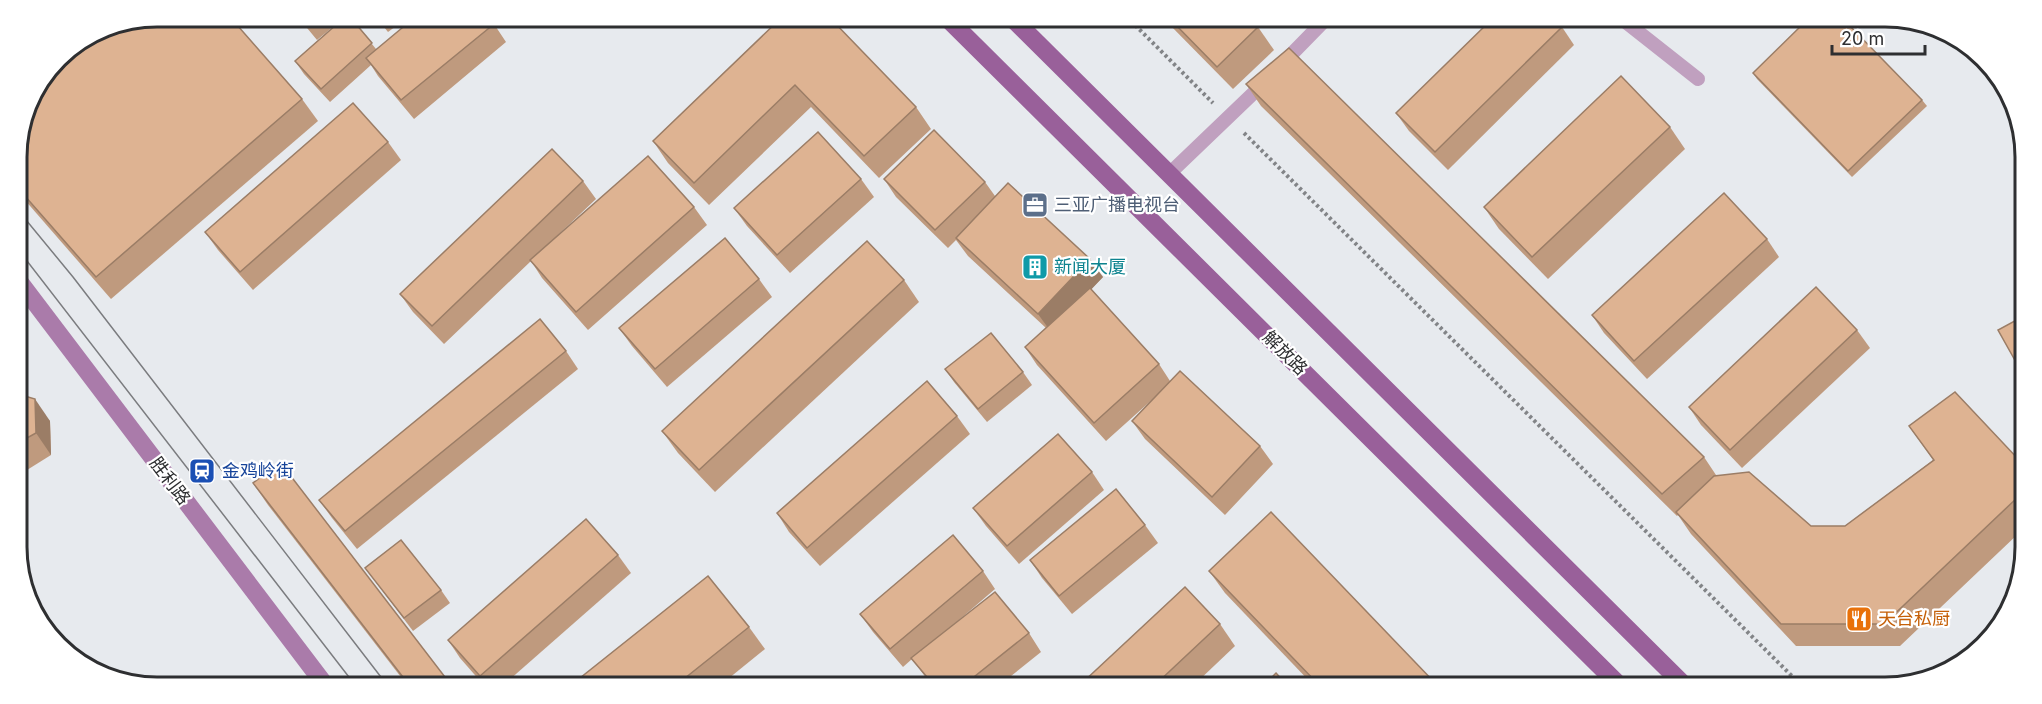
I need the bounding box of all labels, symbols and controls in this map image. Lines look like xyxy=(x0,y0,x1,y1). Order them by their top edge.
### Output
scale bar xyxy=(1832,18,1925,56)
text: 20 m xyxy=(1841,28,1884,49)
office icon: 三亚广播电视台 xyxy=(1020,190,1050,220)
place label: 三亚广播电视台 xyxy=(1054,194,1180,215)
building icon: 新闻大厦 xyxy=(1020,252,1050,282)
place label: 新闻大厦 xyxy=(1054,256,1126,277)
street label: 解放路 xyxy=(1259,326,1312,379)
street label: 胜利路 xyxy=(146,453,195,509)
station icon: 金鸡岭街 xyxy=(187,456,217,486)
place label: 金鸡岭街 xyxy=(222,460,294,481)
restaurant icon: 天台私厨 xyxy=(1844,604,1874,634)
place label: 天台私厨 xyxy=(1878,608,1950,629)

